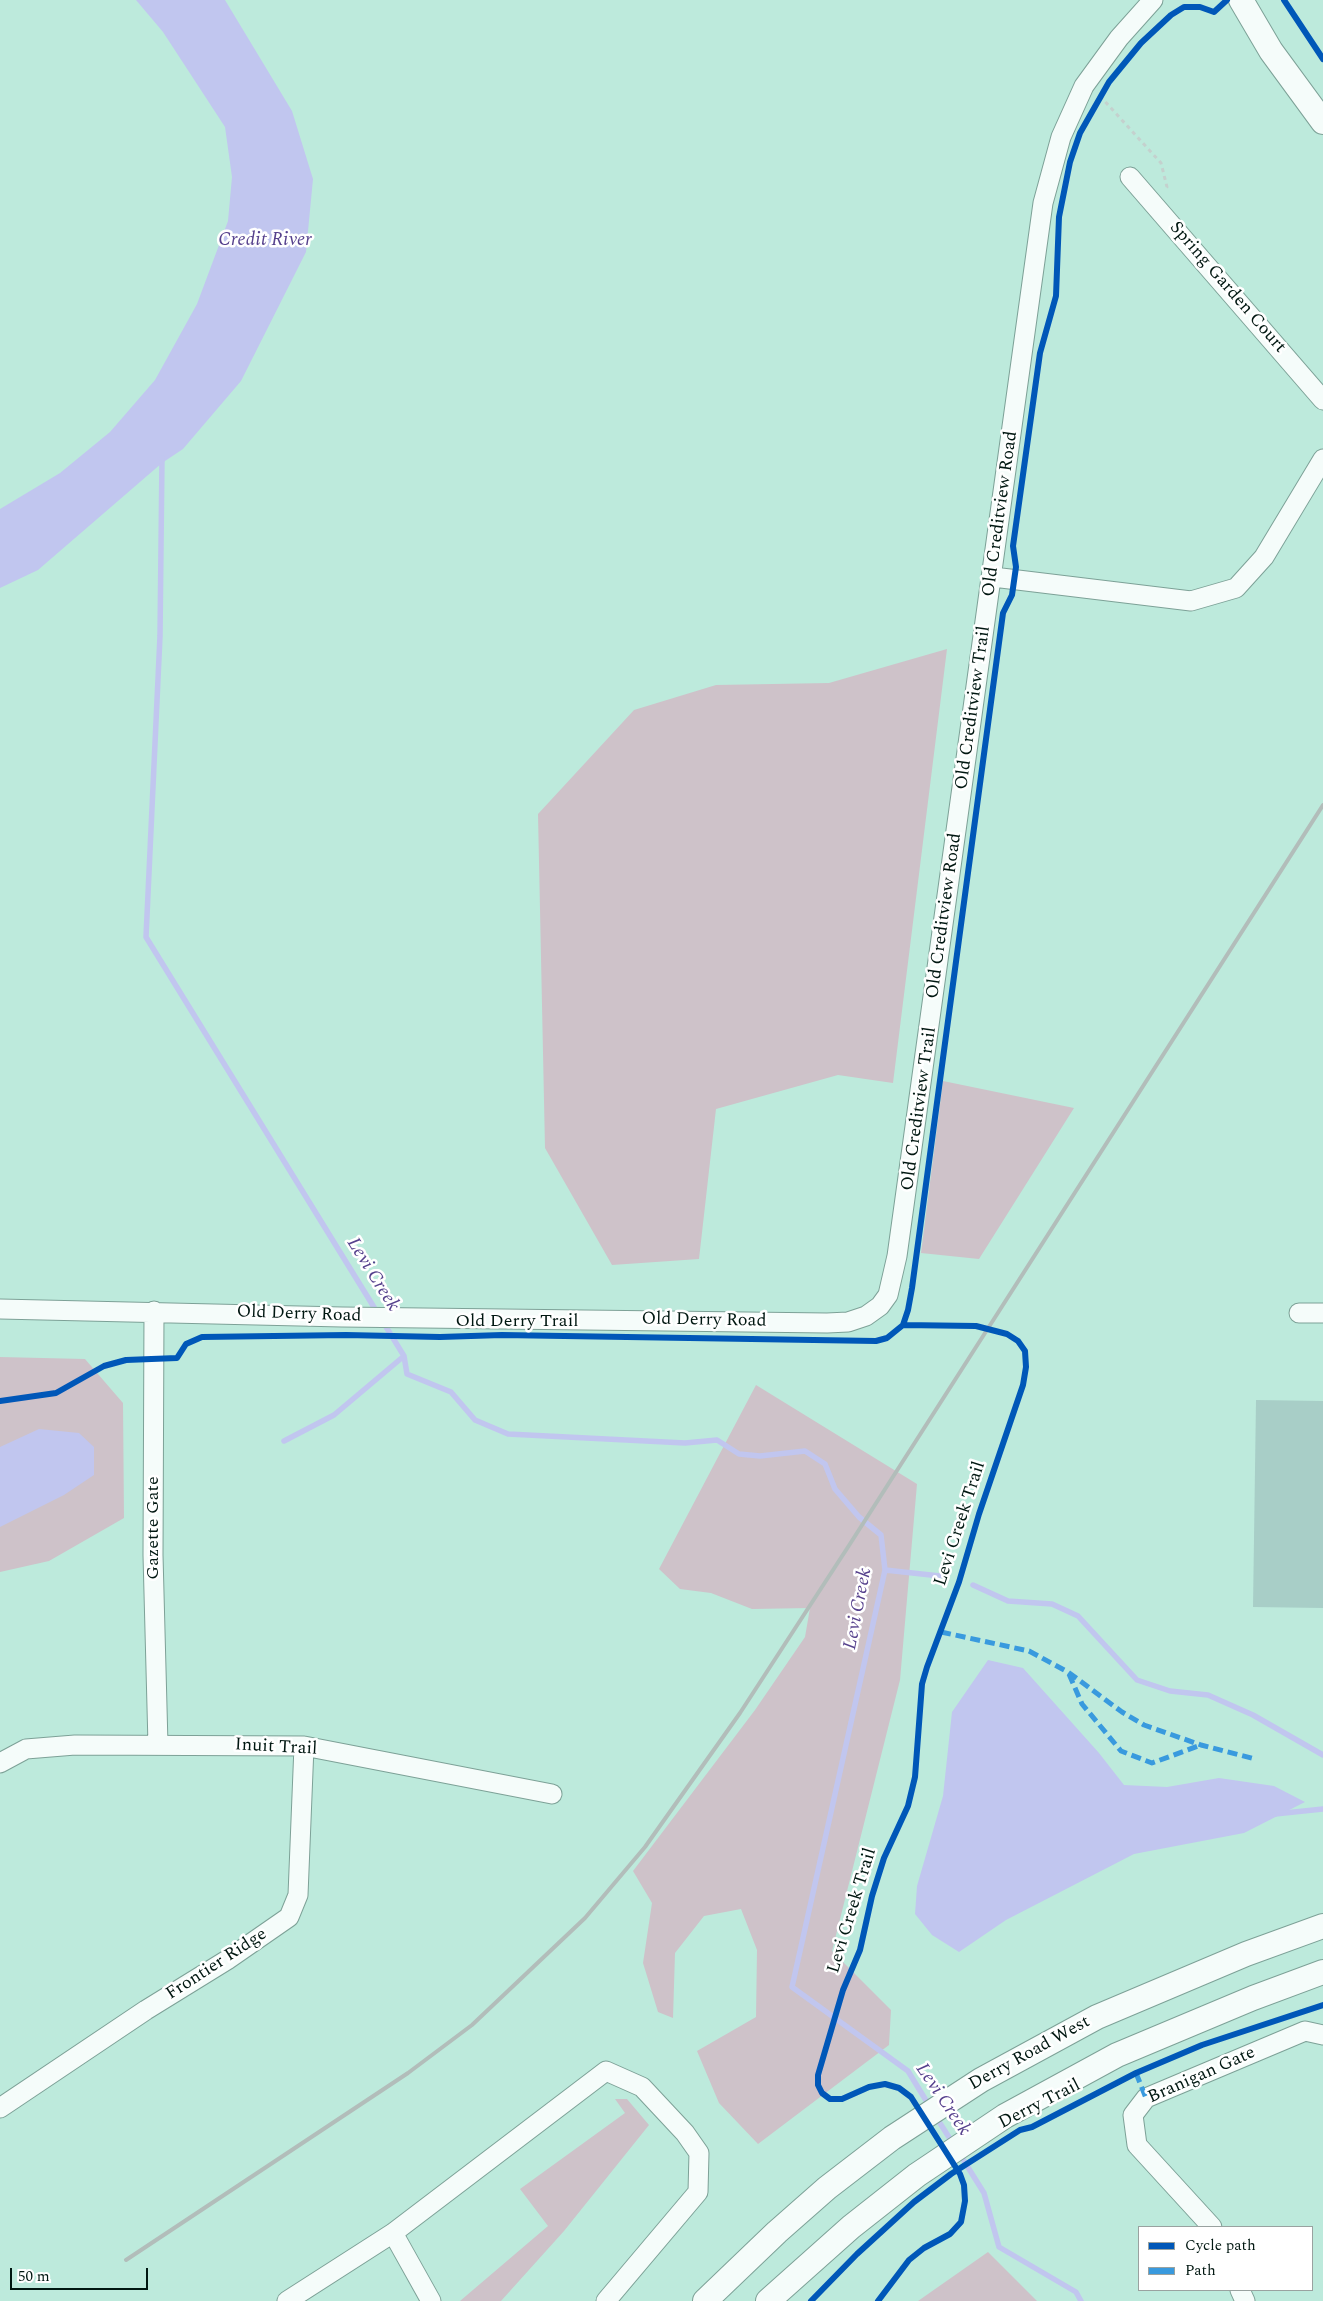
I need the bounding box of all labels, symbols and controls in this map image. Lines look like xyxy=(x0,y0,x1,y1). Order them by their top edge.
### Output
street label: Spring Garden Court xyxy=(1164,218,1290,358)
water label: Credit River xyxy=(218,230,312,252)
street label: Old Creditview Road xyxy=(979,430,1023,598)
street label: Old Creditview Trail xyxy=(952,625,996,791)
street label: Old Creditview Road xyxy=(923,832,967,1000)
street label: Old Creditview Trail xyxy=(898,1026,942,1192)
water label: Levi Creek xyxy=(340,1234,404,1316)
street label: Old Derry Road xyxy=(236,1302,362,1328)
street label: Old Derry Road xyxy=(641,1309,767,1333)
street label: Old Derry Trail xyxy=(455,1311,579,1333)
street label: Levi Creek Trail xyxy=(931,1459,991,1589)
street label: Gazette Gate xyxy=(143,1476,165,1580)
water label: Levi Creek xyxy=(840,1566,878,1652)
street label: Inuit Trail xyxy=(234,1735,318,1761)
street label: Levi Creek Trail xyxy=(824,1846,882,1976)
street label: Frontier Ridge xyxy=(162,1924,272,2006)
street label: Derry Road West xyxy=(966,2012,1094,2096)
street label: Branigan Gate xyxy=(1145,2043,1259,2109)
water label: Levi Creek xyxy=(909,2059,975,2141)
street label: Derry Trail xyxy=(996,2075,1084,2135)
legend xyxy=(1138,2226,1313,2291)
text: Cycle path xyxy=(1185,2234,1256,2257)
scale bar xyxy=(12,2258,150,2290)
text: Path xyxy=(1185,2259,1216,2282)
text: 50 m xyxy=(18,2265,50,2288)

